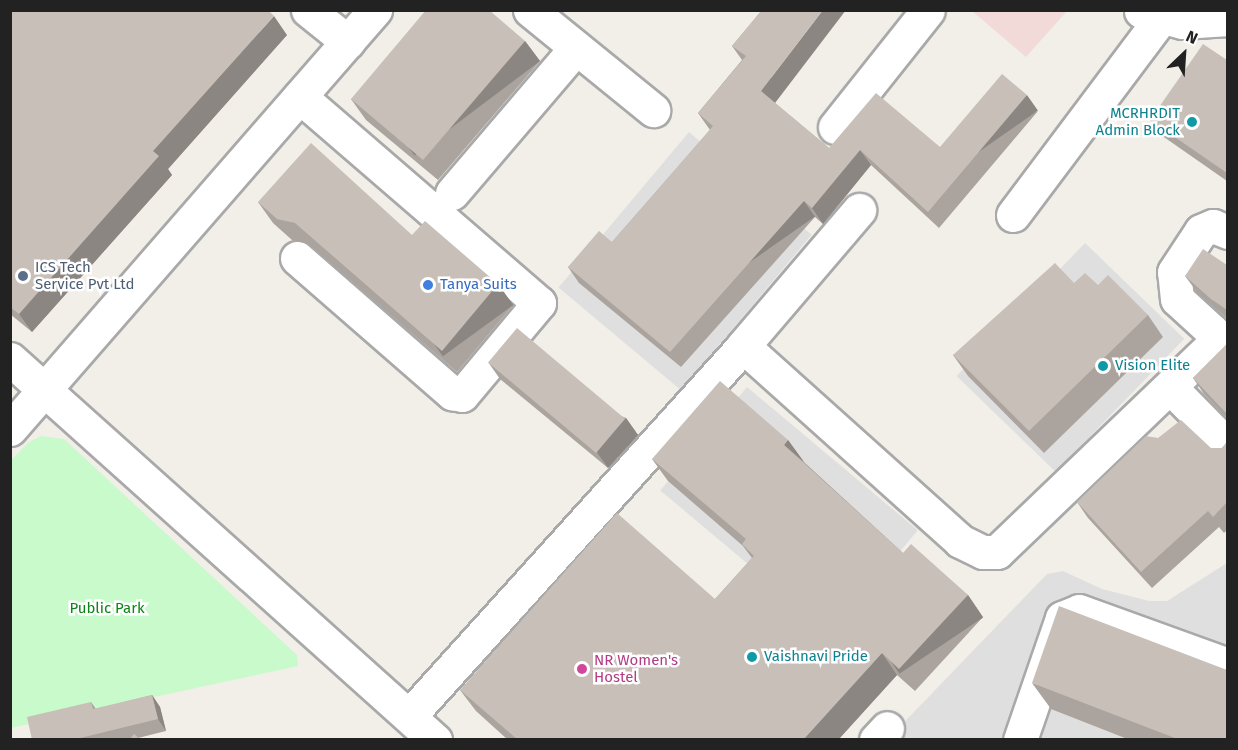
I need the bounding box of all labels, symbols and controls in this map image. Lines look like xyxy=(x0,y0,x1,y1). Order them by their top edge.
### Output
north arrow xyxy=(1154,24,1214,84)
text: N xyxy=(1183,26,1201,48)
place label: MCRHRDIT Admin Block xyxy=(1096,104,1180,139)
marker: MCRHRDIT Admin Block xyxy=(1185,115,1199,129)
place label: ICS Tech Service Pvt Ltd xyxy=(35,258,134,293)
marker: ICS Tech Service Pvt Ltd xyxy=(16,269,30,283)
place label: Tanya Suits xyxy=(440,276,517,294)
marker: Tanya Suits xyxy=(421,278,435,292)
place label: Vision Elite xyxy=(1115,357,1190,375)
marker: Vision Elite xyxy=(1096,359,1110,373)
park label: Public Park xyxy=(69,600,145,618)
place label: Vaishnavi Pride xyxy=(764,648,868,666)
marker: Vaishnavi Pride xyxy=(745,650,759,664)
place label: NR Women's Hostel xyxy=(594,651,678,686)
marker: NR Women's Hostel xyxy=(575,662,589,676)

